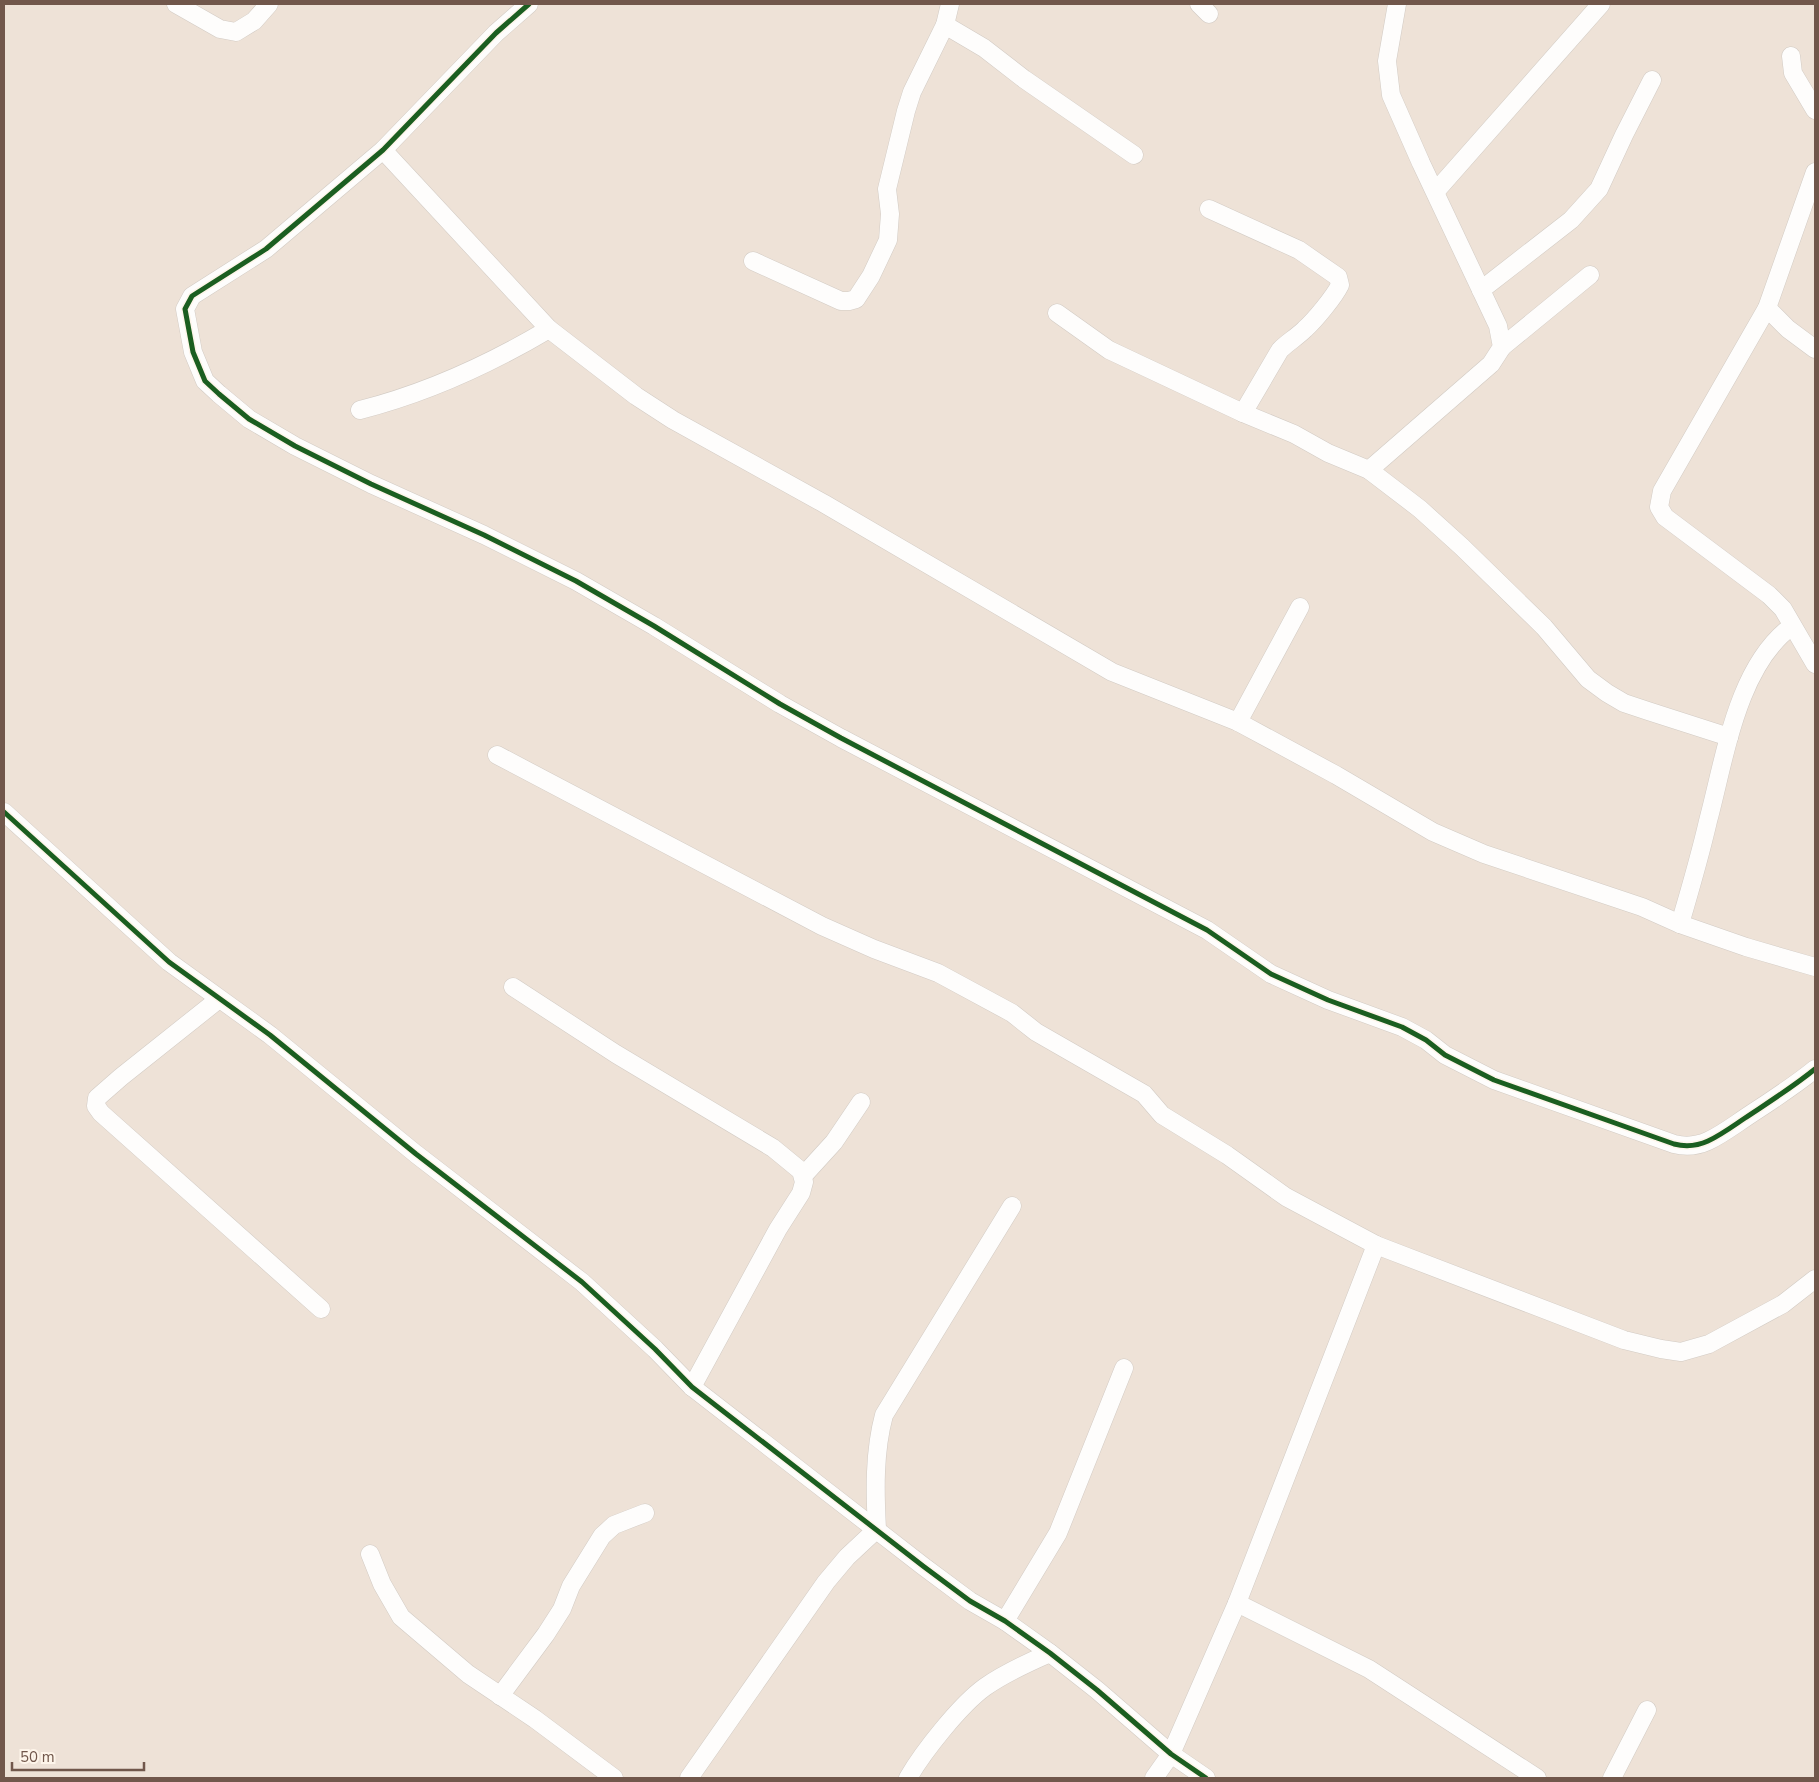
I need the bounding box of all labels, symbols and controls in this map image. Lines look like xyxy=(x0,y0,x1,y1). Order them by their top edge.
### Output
scale bar xyxy=(12,1740,145,1772)
text: 50 m xyxy=(20,1747,55,1767)

